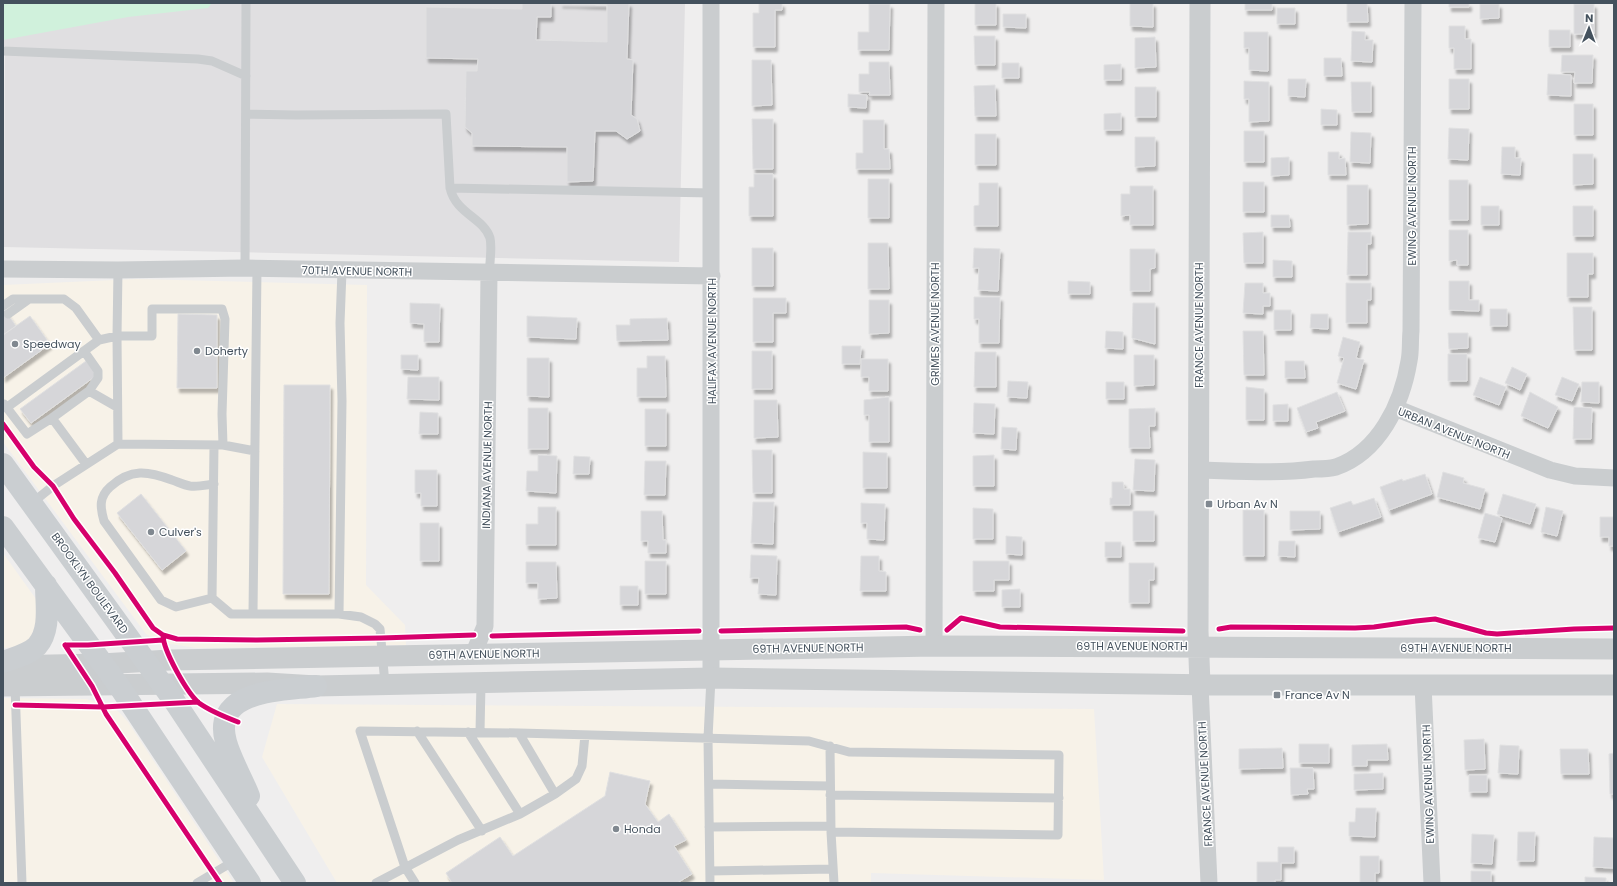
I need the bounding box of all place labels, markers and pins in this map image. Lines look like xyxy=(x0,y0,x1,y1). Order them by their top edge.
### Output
place label: Speedway xyxy=(23,336,81,352)
marker: Speedway xyxy=(10,339,20,349)
place label: Doherty xyxy=(205,343,249,359)
marker: Doherty xyxy=(192,346,202,356)
place label: Urban Av N xyxy=(1217,496,1278,512)
marker: Urban Av N xyxy=(1204,499,1214,509)
place label: Culver's xyxy=(159,524,202,540)
marker: Culver's xyxy=(146,527,156,537)
place label: France Av N xyxy=(1285,687,1350,703)
marker: France Av N xyxy=(1272,690,1282,700)
place label: Honda xyxy=(624,821,661,837)
marker: Honda xyxy=(611,824,621,834)

